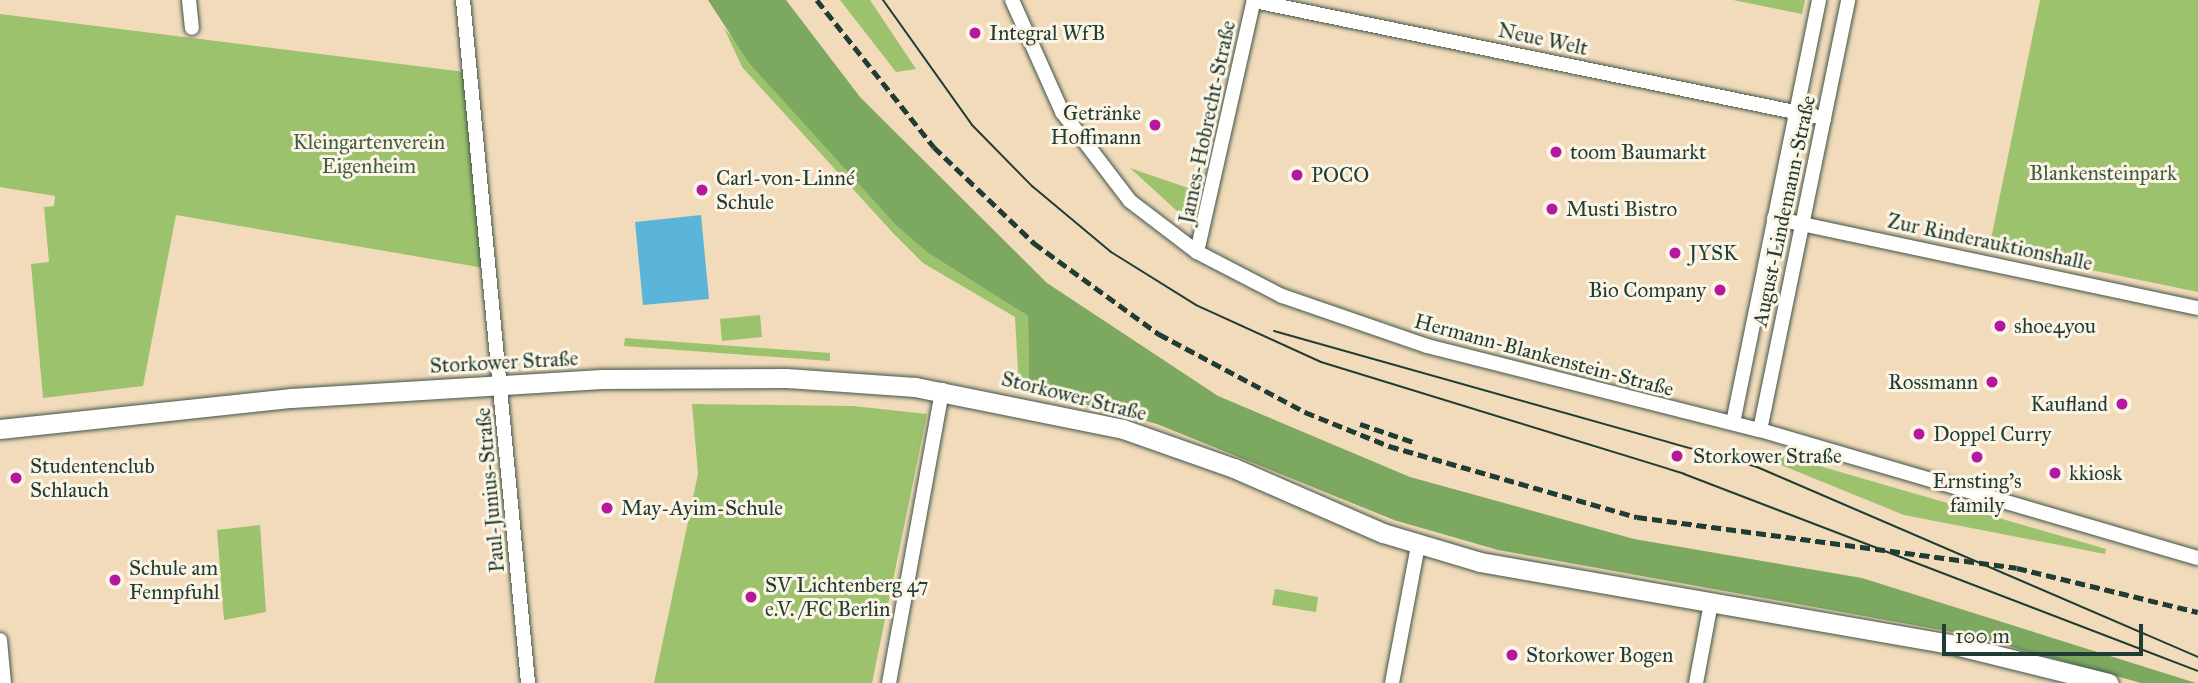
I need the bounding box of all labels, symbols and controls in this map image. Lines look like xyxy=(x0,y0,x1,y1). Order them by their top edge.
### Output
street label: Neue Welt xyxy=(1496,17,1590,61)
street label: James-Hobrecht-Straße xyxy=(1173,18,1241,226)
place label: Integral WfB xyxy=(989,20,1105,46)
marker: Integral WfB xyxy=(967,25,983,41)
street label: August-Lindemann-Straße xyxy=(1747,93,1821,329)
place label: Getränke Hoffmann xyxy=(1051,100,1141,150)
marker: Getränke Hoffmann xyxy=(1147,117,1163,133)
park label: Kleingartenverein Eigenheim xyxy=(293,129,445,179)
place label: toom Baumarkt xyxy=(1570,139,1706,165)
marker: toom Baumarkt xyxy=(1548,144,1564,160)
park label: Blankensteinpark xyxy=(2029,160,2177,186)
place label: POCO xyxy=(1311,162,1369,188)
place label: Carl-von-Linné Schule xyxy=(716,165,855,215)
marker: POCO xyxy=(1289,167,1305,183)
marker: Carl-von-Linné Schule xyxy=(694,182,710,198)
place label: Musti Bistro xyxy=(1566,196,1677,222)
marker: Musti Bistro xyxy=(1544,201,1560,217)
street label: Zur Rinderauktionshalle xyxy=(1885,208,2095,276)
place label: JYSK xyxy=(1689,240,1738,266)
marker: JYSK xyxy=(1667,245,1683,261)
place label: Bio Company xyxy=(1588,277,1706,303)
marker: Bio Company xyxy=(1712,282,1728,298)
street label: Hermann-Blankenstein-Straße xyxy=(1412,308,1676,402)
place label: shoe4you xyxy=(2014,313,2096,339)
marker: shoe4you xyxy=(1992,318,2008,334)
street label: Storkower Straße xyxy=(429,346,579,378)
street label: Storkower Straße xyxy=(999,366,1149,426)
place label: Rossmann xyxy=(1888,369,1978,395)
marker: Rossmann xyxy=(1984,374,2000,390)
place label: Kaufland xyxy=(2030,391,2108,417)
marker: Kaufland xyxy=(2114,396,2130,412)
street label: Paul-Junius-Straße xyxy=(470,406,510,574)
place label: Doppel Curry xyxy=(1933,421,2051,447)
marker: Doppel Curry xyxy=(1911,426,1927,442)
place label: Storkower Straße xyxy=(1693,443,1842,469)
marker: Storkower Straße xyxy=(1667,446,1687,466)
marker: Ernsting's family xyxy=(1969,449,1985,465)
place label: Studentenclub Schlauch xyxy=(30,453,155,503)
place label: kkiosk xyxy=(2069,460,2122,486)
marker: kkiosk xyxy=(2047,465,2063,481)
place label: Ernsting's family xyxy=(1932,468,2022,518)
marker: Studentenclub Schlauch xyxy=(8,470,24,486)
place label: May-Ayim-Schule xyxy=(621,495,783,521)
marker: May-Ayim-Schule xyxy=(599,500,615,516)
place label: Schule am Fennpfuhl xyxy=(129,555,220,605)
marker: Schule am Fennpfuhl xyxy=(107,572,123,588)
place label: SV Lichtenberg 47 e.V. /FC Berlin xyxy=(765,572,928,622)
marker: SV Lichtenberg 47 e.V. /FC Berlin xyxy=(743,589,759,605)
scale bar xyxy=(1946,610,2147,654)
text: 100 m xyxy=(1955,623,2010,649)
place label: Storkower Bogen xyxy=(1526,642,1673,668)
marker: Storkower Bogen xyxy=(1504,647,1520,663)

